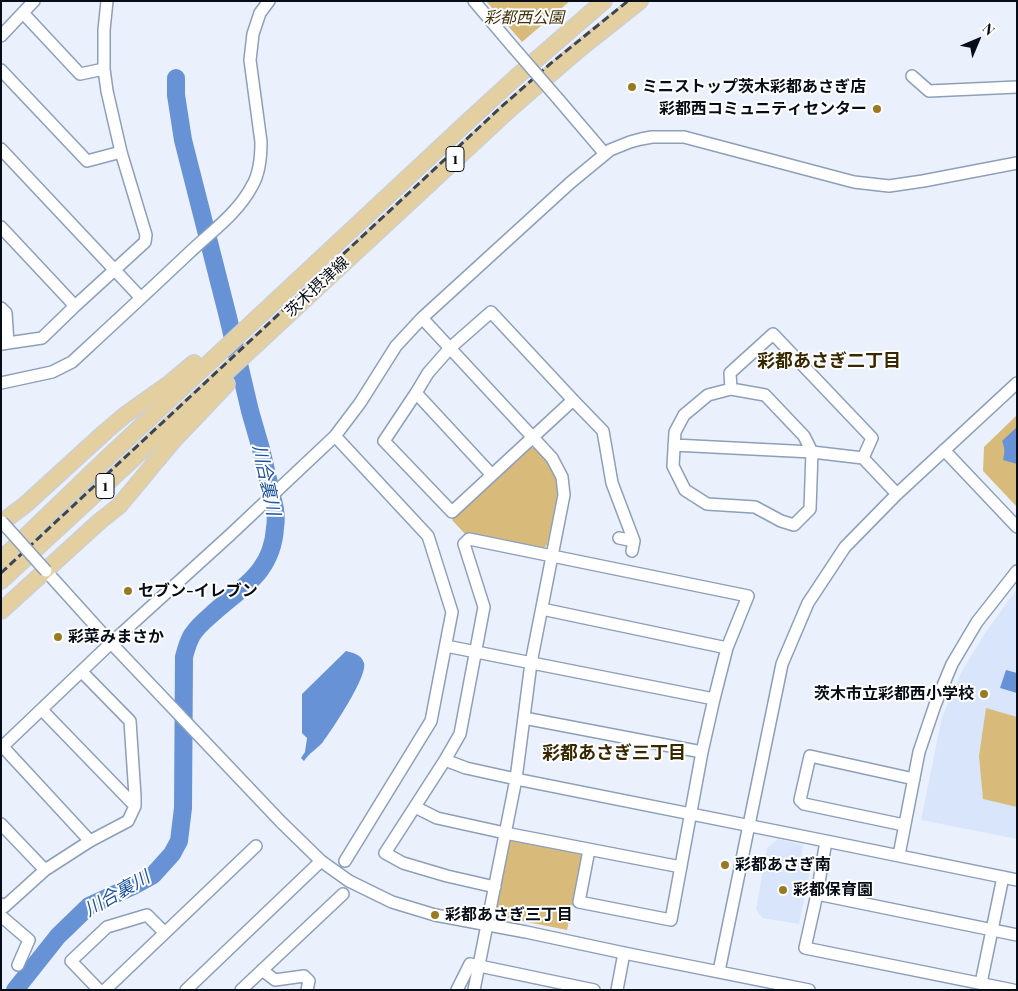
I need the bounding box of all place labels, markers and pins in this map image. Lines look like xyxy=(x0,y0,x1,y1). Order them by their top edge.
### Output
place label: ミニストップ茨木彩都あさぎ店 xyxy=(642,77,866,97)
marker: ミニストップ茨木彩都あさぎ店 xyxy=(626,81,638,93)
place label: 彩都西コミュニティセンター xyxy=(659,99,867,119)
marker: 彩都西コミュニティセンター xyxy=(871,103,883,115)
place label: セブン-イレブン xyxy=(138,581,258,601)
marker: セブン-イレブン xyxy=(122,585,134,597)
place label: 彩菜みまさか xyxy=(68,627,164,647)
marker: 彩菜みまさか xyxy=(52,631,64,643)
place label: 茨木市立彩都西小学校 xyxy=(814,684,974,704)
marker: 茨木市立彩都西小学校 xyxy=(978,688,990,700)
place label: 彩都あさぎ南 xyxy=(735,855,831,875)
marker: 彩都あさぎ南 xyxy=(719,859,731,871)
place label: 彩都保育園 xyxy=(793,880,873,900)
marker: 彩都保育園 xyxy=(777,884,789,896)
place label: 彩都あさぎ三丁目 xyxy=(445,905,573,925)
marker: 彩都あさぎ三丁目 xyxy=(429,909,441,921)

